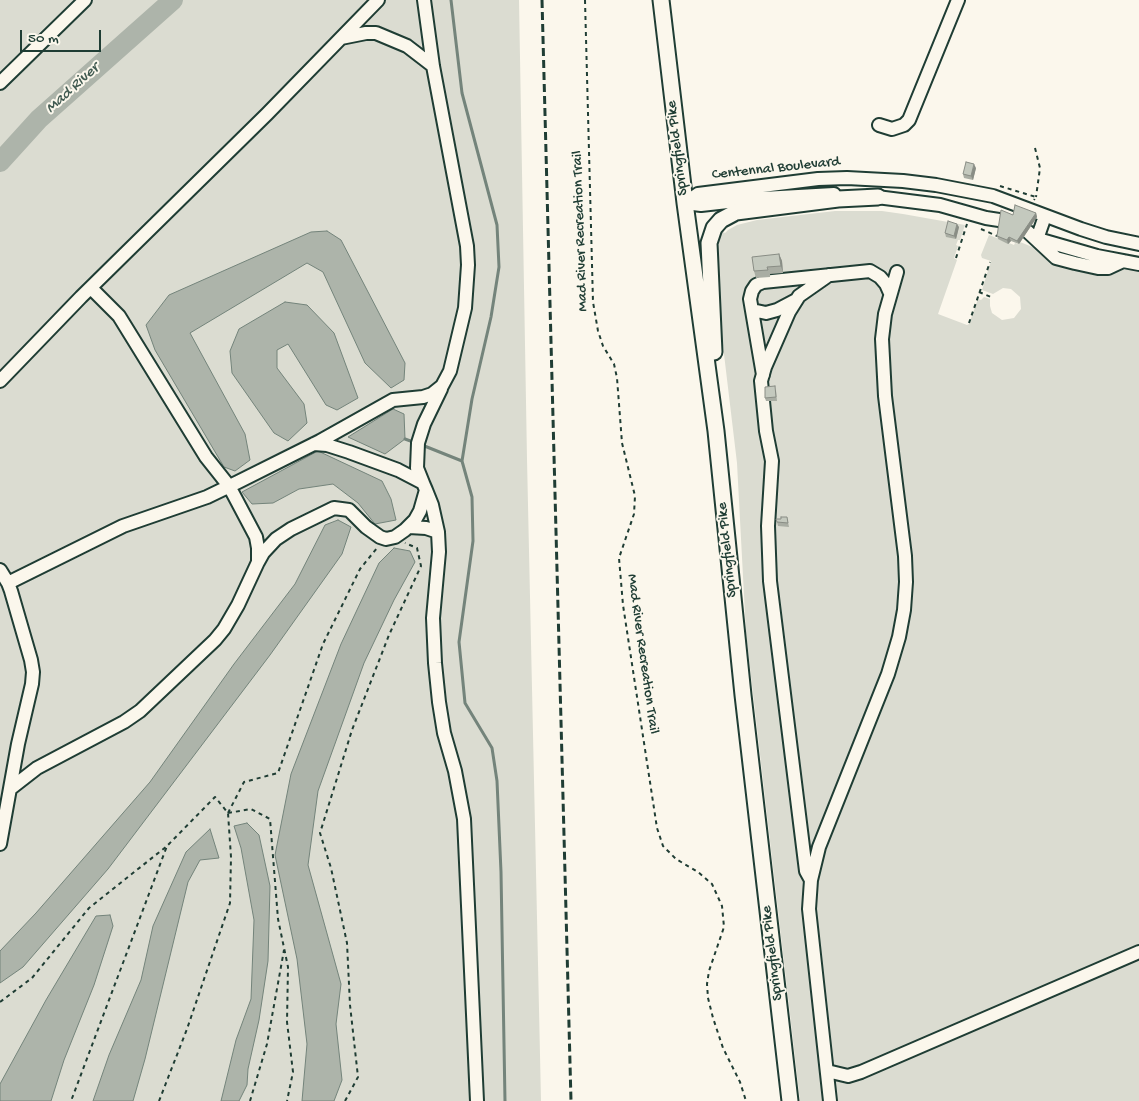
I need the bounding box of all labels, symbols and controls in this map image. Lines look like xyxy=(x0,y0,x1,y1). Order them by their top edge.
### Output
scale bar xyxy=(22,20,104,52)
text: 50 m xyxy=(28,30,59,48)
water label: Mad River xyxy=(42,60,104,118)
street label: Springfield Pike xyxy=(663,99,693,197)
street label: Mad River Recreation Trail xyxy=(569,150,593,312)
street label: Centennal Boulevard xyxy=(711,153,841,185)
street label: Springfield Pike xyxy=(714,501,742,599)
street label: Mad River Recreation Trail xyxy=(622,573,662,735)
street label: Springfield Pike xyxy=(758,904,788,1002)

